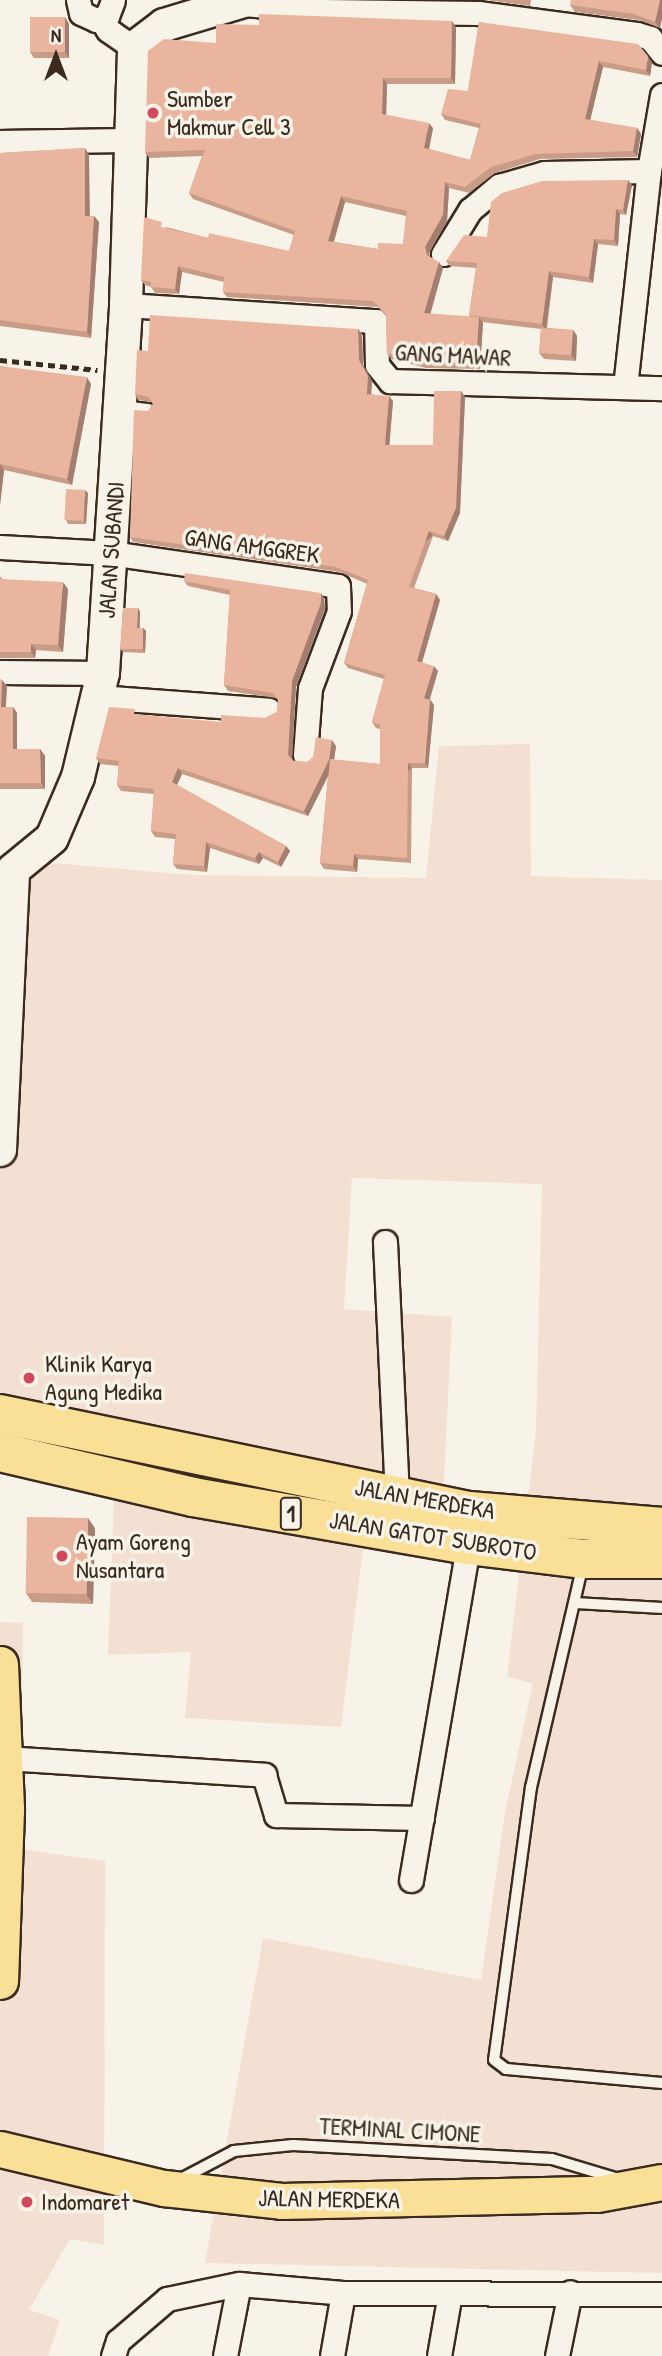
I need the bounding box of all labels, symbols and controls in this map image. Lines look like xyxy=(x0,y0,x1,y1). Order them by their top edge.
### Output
north arrow xyxy=(21,21,91,91)
text: N xyxy=(51,22,61,48)
place label: Sumber Makmur Cell 3 xyxy=(167,85,291,141)
marker: Sumber Makmur Cell 3 xyxy=(145,105,161,121)
street label: GANG MAWAR xyxy=(394,338,512,372)
street label: JALAN SUBANDI xyxy=(92,480,130,620)
street label: GANG AMGGREK xyxy=(183,522,321,570)
place label: Klinik Karya Agung Medika xyxy=(45,1350,162,1406)
marker: Klinik Karya Agung Medika xyxy=(19,1368,39,1388)
street label: JALAN MERDEKA xyxy=(353,1473,497,1525)
road number: 1 xyxy=(279,1494,303,1534)
street label: JALAN GATOT SUBROTO xyxy=(327,1505,539,1567)
place label: Ayam Goreng Nusantara xyxy=(76,1528,191,1584)
marker: Ayam Goreng Nusantara xyxy=(54,1548,70,1564)
street label: TERMINAL CIMONE xyxy=(319,2111,481,2149)
street label: JALAN MERDEKA xyxy=(258,2183,400,2215)
place label: Indomaret xyxy=(41,2188,129,2216)
marker: Indomaret xyxy=(19,2194,35,2210)

